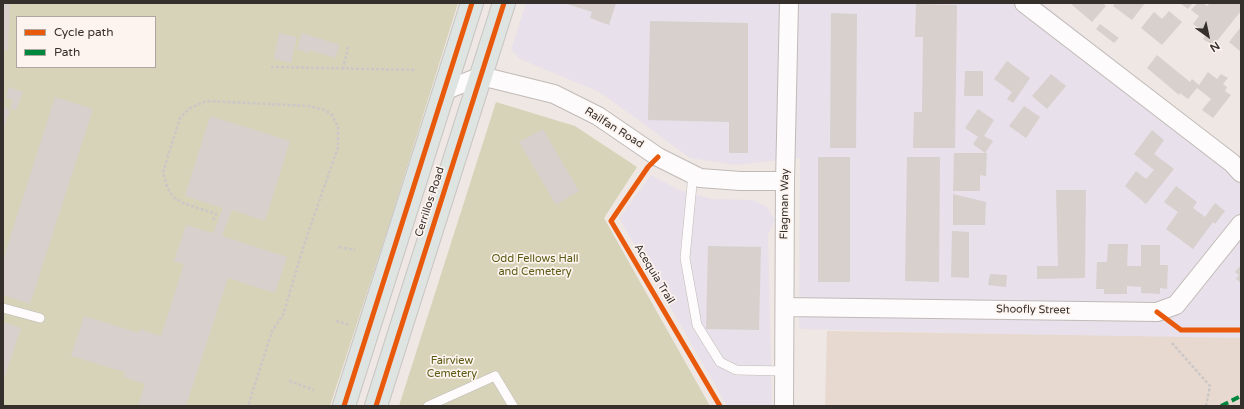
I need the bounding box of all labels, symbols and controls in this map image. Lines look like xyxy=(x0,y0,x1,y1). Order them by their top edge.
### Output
legend xyxy=(16,16,156,68)
north arrow xyxy=(1188,16,1228,56)
text: Cycle path xyxy=(54,25,113,39)
text: N xyxy=(1208,39,1222,54)
text: Path xyxy=(54,45,80,59)
street label: Railfan Road xyxy=(582,105,646,151)
street label: Cerrillos Road xyxy=(412,165,448,239)
street label: Flagman Way xyxy=(778,168,792,240)
street label: Acequia Trail xyxy=(631,242,677,306)
park label: Odd Fellows Hall and Cemetery xyxy=(492,252,578,278)
street label: Shoofly Street xyxy=(996,303,1070,317)
park label: Fairview Cemetery xyxy=(427,354,477,380)

